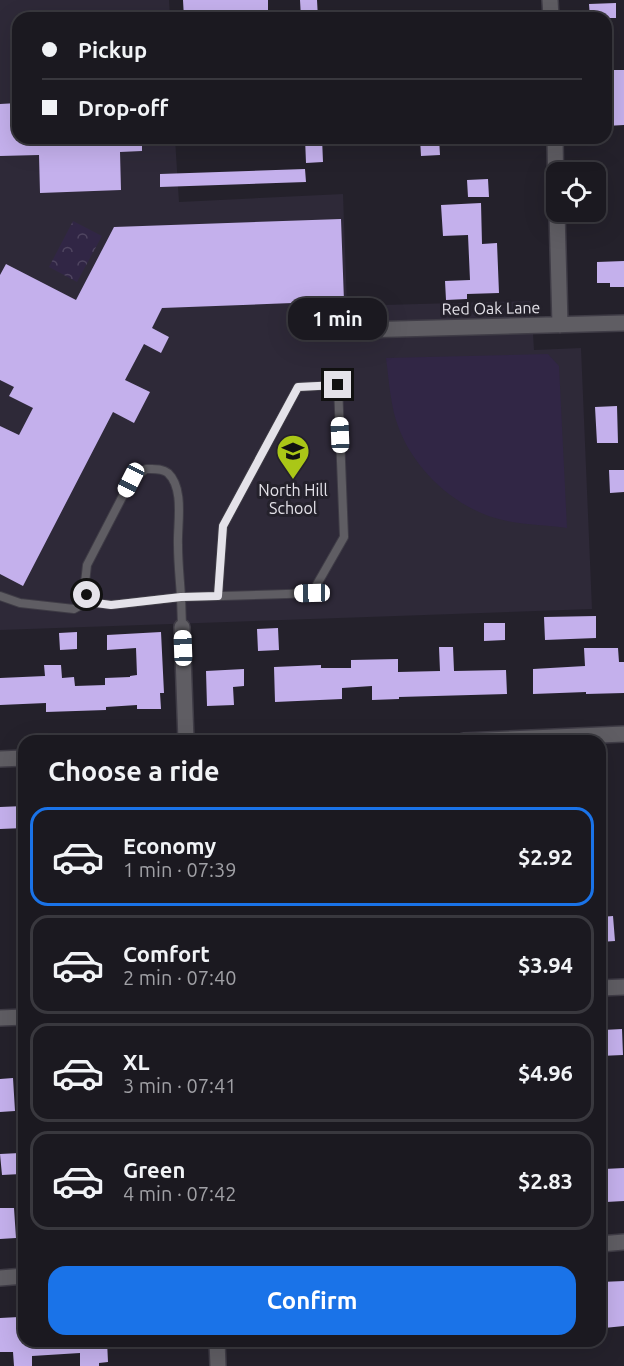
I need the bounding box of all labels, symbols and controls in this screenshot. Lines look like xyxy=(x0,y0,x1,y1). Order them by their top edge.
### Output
text: Pickup xyxy=(78,37,147,62)
text: Drop-off xyxy=(78,95,168,120)
map controls xyxy=(546,162,606,222)
button: locate xyxy=(546,162,606,222)
callout: 1 min xyxy=(288,298,388,340)
street label: Red Oak Lane xyxy=(442,298,540,318)
text: 1 min xyxy=(312,307,363,330)
route end xyxy=(324,371,351,398)
car xyxy=(330,417,350,453)
school or university icon: North Hill School xyxy=(275,433,311,480)
car xyxy=(115,460,147,500)
place label: North Hill School xyxy=(258,481,328,517)
route start xyxy=(73,581,100,608)
car xyxy=(294,584,330,602)
car xyxy=(173,630,193,666)
text: Choose a ride xyxy=(48,756,220,786)
icon: car xyxy=(51,830,105,884)
text: Economy xyxy=(123,833,216,858)
text: $2.92 xyxy=(518,844,573,869)
text: 1 min · 07:39 xyxy=(123,858,237,881)
icon: car xyxy=(51,938,105,992)
text: Comfort xyxy=(123,941,210,966)
text: $3.94 xyxy=(518,952,573,977)
text: 2 min · 07:40 xyxy=(123,966,237,989)
icon: car xyxy=(51,1046,105,1100)
text: XL xyxy=(123,1049,150,1074)
text: $4.96 xyxy=(518,1060,573,1085)
text: 3 min · 07:41 xyxy=(123,1074,237,1097)
icon: car xyxy=(51,1154,105,1208)
text: Green xyxy=(123,1157,185,1182)
text: $2.83 xyxy=(518,1168,573,1193)
text: 4 min · 07:42 xyxy=(123,1182,237,1205)
button: Confirm xyxy=(48,1266,576,1335)

